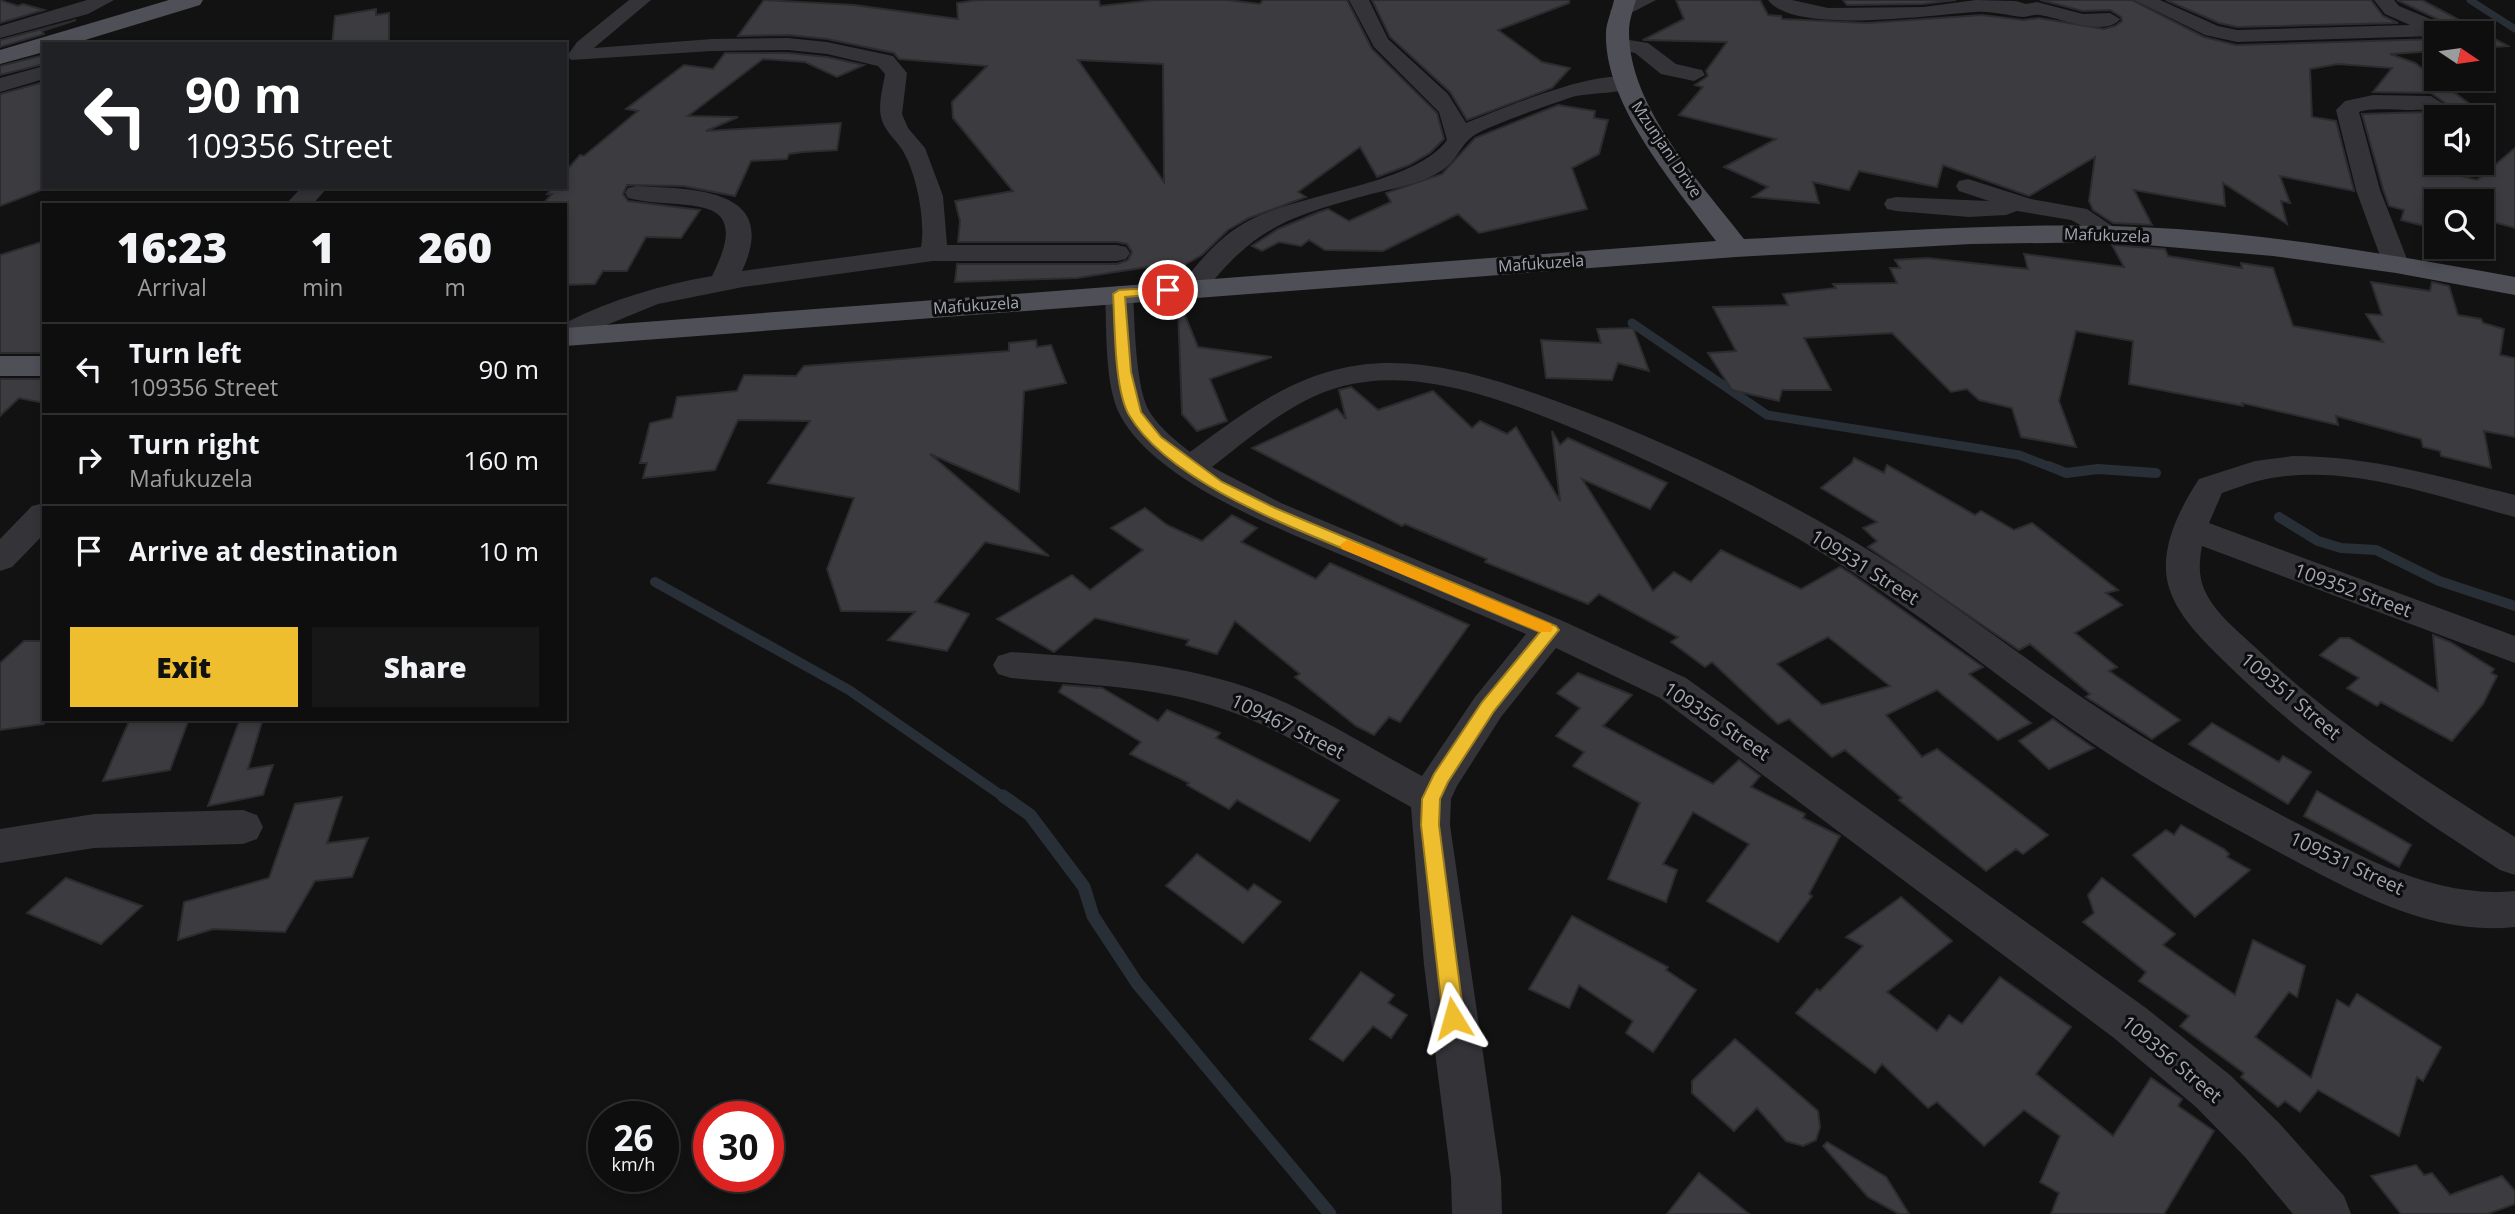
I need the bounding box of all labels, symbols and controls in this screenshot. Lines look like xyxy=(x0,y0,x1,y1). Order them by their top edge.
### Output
north arrow xyxy=(2424,21,2494,91)
map controls xyxy=(2424,21,2494,259)
text: 90 m xyxy=(185,61,302,127)
icon: left xyxy=(70,70,161,161)
street label: Mzunjani Drive xyxy=(1627,97,1707,201)
button: sound xyxy=(2424,105,2494,175)
text: 109356 Street xyxy=(185,124,392,167)
button: search xyxy=(2424,189,2494,259)
text: 16:23 xyxy=(117,218,227,275)
text: 1 xyxy=(311,218,335,275)
text: 260 xyxy=(418,218,492,275)
street label: Mafukuzela xyxy=(2064,223,2150,247)
street label: Mafukuzela xyxy=(1497,249,1585,277)
pin xyxy=(1138,260,1198,320)
text: Arrival xyxy=(138,271,207,303)
text: min xyxy=(302,271,343,303)
text: m xyxy=(445,271,466,303)
icon: arrive xyxy=(1149,271,1187,309)
street label: Mafukuzela xyxy=(932,291,1020,319)
text: Turn left xyxy=(129,335,241,371)
icon: left xyxy=(70,350,108,388)
text: 90 m xyxy=(478,351,539,387)
text: 109356 Street xyxy=(129,371,278,403)
text: Turn right xyxy=(129,426,260,462)
icon: right xyxy=(70,441,108,479)
text: 160 m xyxy=(464,442,539,478)
text: Mafukuzela xyxy=(129,462,253,494)
street label: 109531 Street xyxy=(1806,523,1924,611)
icon: arrive xyxy=(70,532,108,570)
text: Arrive at destination xyxy=(129,533,398,569)
text: 10 m xyxy=(478,533,539,569)
street label: 109352 Street xyxy=(2291,557,2416,623)
button: Exit xyxy=(70,627,298,707)
button: Share xyxy=(312,627,539,707)
street label: 109351 Street xyxy=(2235,646,2347,746)
street label: 109356 Street xyxy=(1659,676,1776,766)
street label: 109467 Street xyxy=(1227,687,1349,765)
street label: 109531 Street xyxy=(2286,825,2409,901)
position arrow xyxy=(1416,981,1490,1055)
street label: 109356 Street xyxy=(2116,1009,2228,1109)
speed limit sign: 30 xyxy=(693,1101,784,1192)
text: 26 xyxy=(613,1114,654,1161)
text: km/h xyxy=(612,1152,655,1176)

